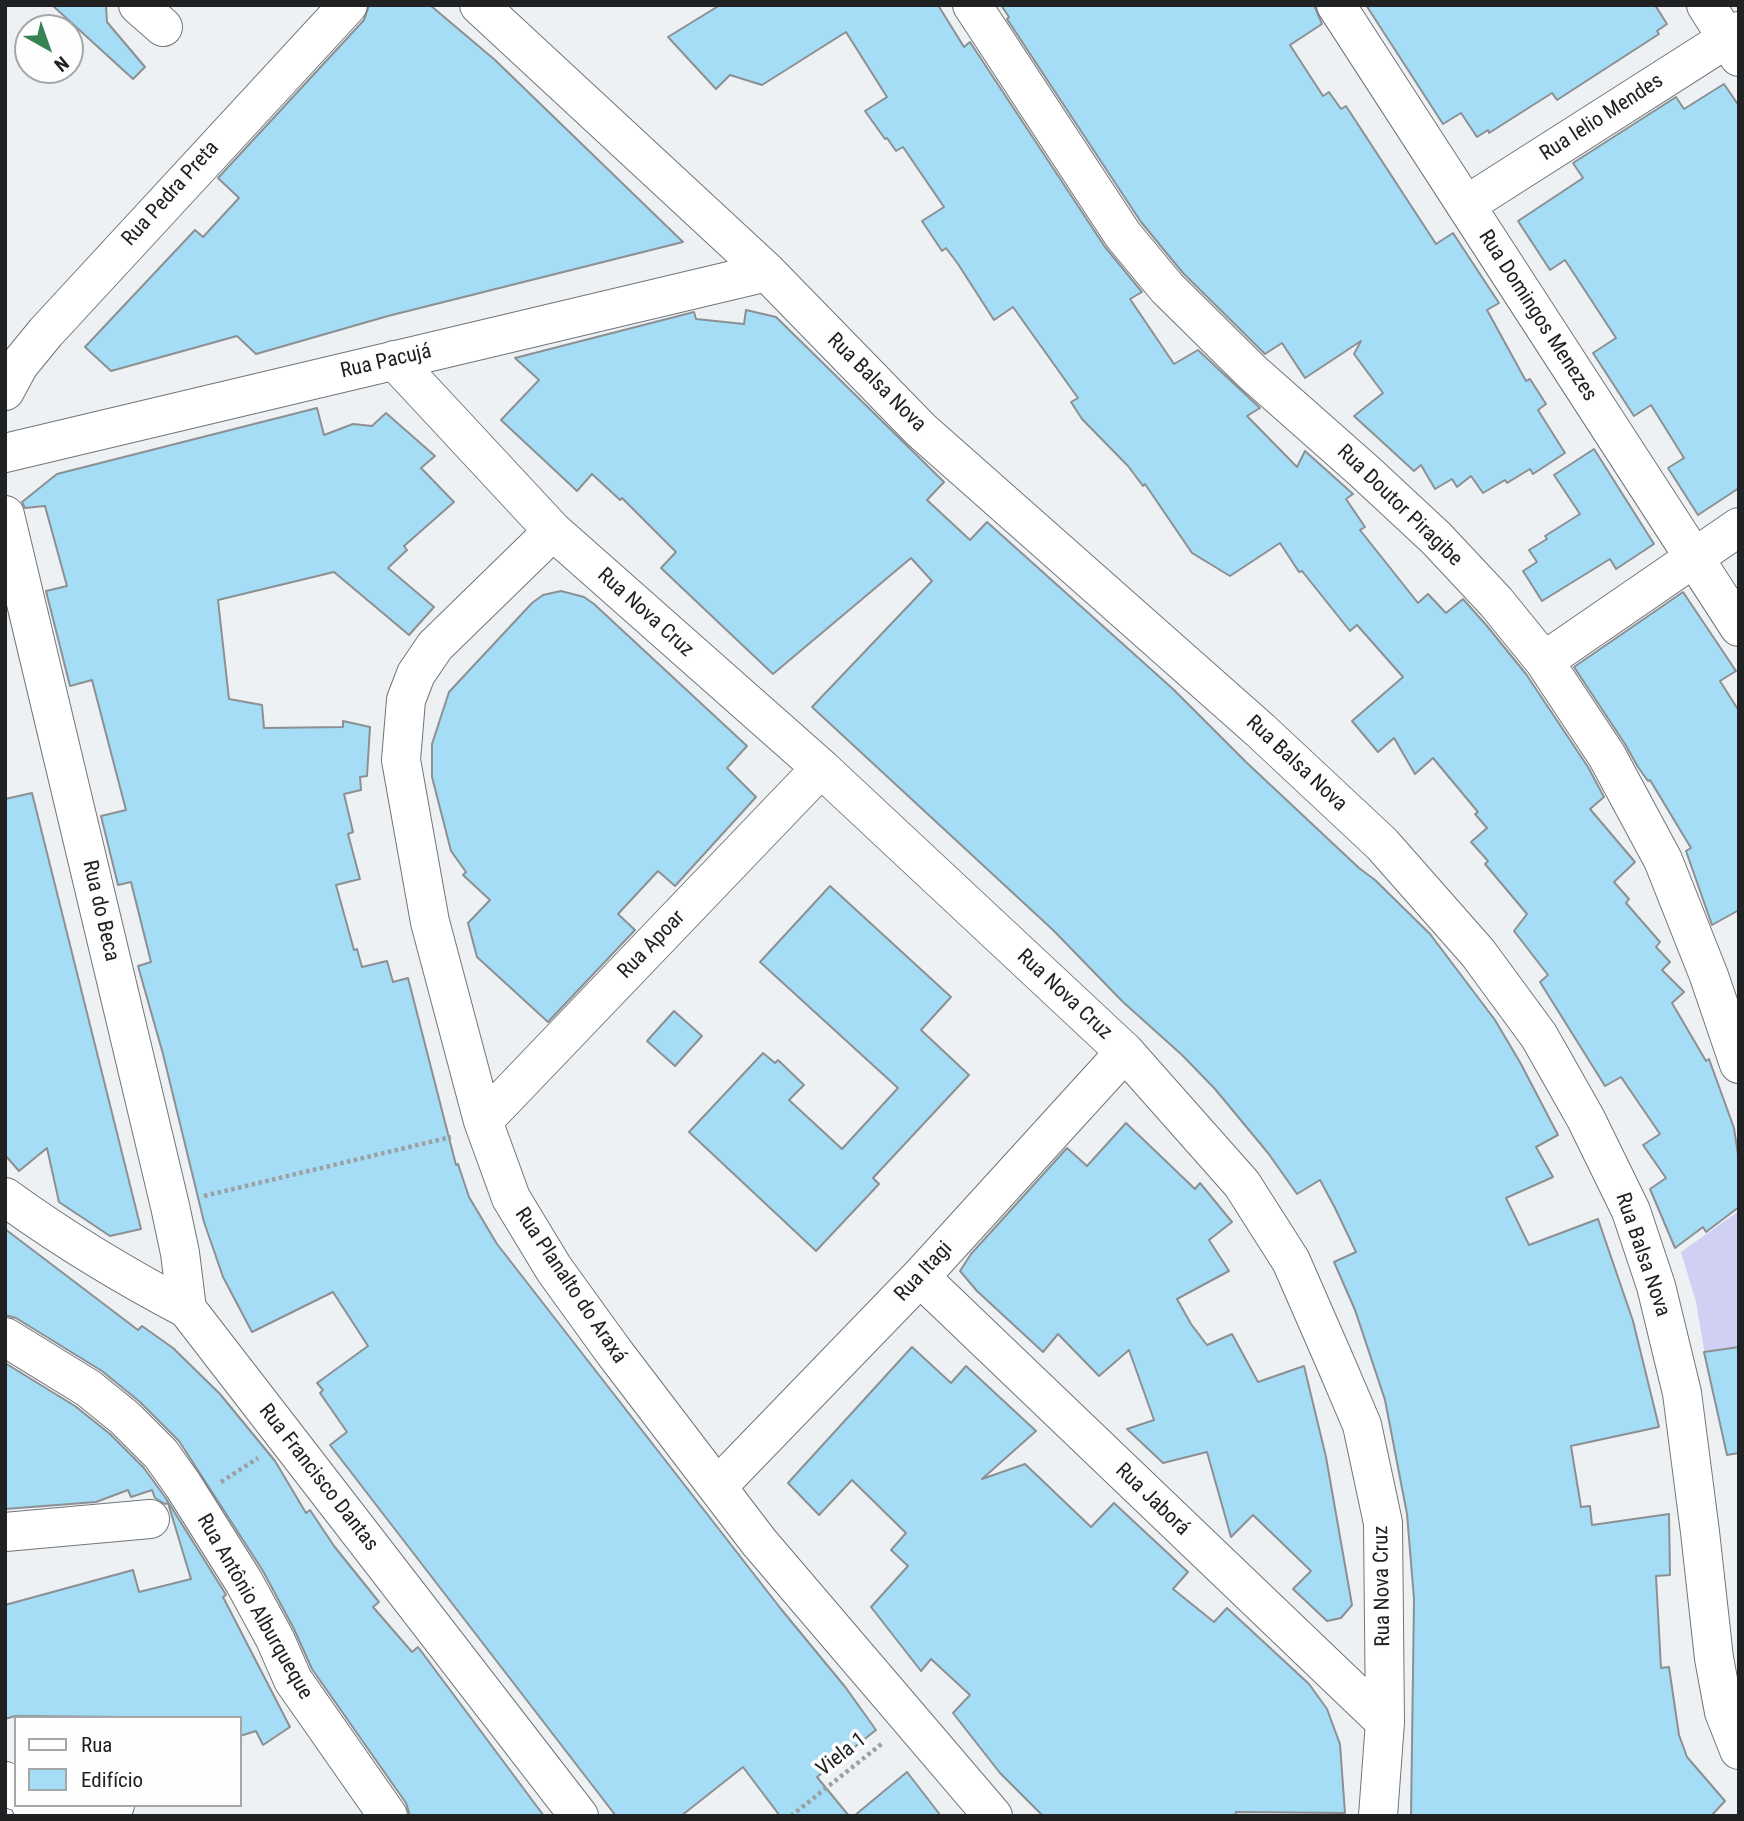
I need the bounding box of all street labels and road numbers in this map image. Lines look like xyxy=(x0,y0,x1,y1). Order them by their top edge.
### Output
street label: Rua lelio Mendes xyxy=(1536,69,1668,167)
street label: Rua Pedra Preta xyxy=(117,136,225,252)
street label: Rua Domingos Menezes xyxy=(1472,226,1602,406)
street label: Rua Balsa Nova xyxy=(821,328,931,438)
street label: Rua Pacujá xyxy=(338,339,434,385)
street label: Rua Doutor Piragibe xyxy=(1331,440,1467,572)
street label: Rua Nova Cruz xyxy=(592,563,698,663)
street label: Rua Balsa Nova xyxy=(1240,711,1352,817)
street label: Rua do Beca xyxy=(76,858,124,964)
street label: Rua Apoar xyxy=(613,905,691,985)
street label: Rua Nova Cruz xyxy=(1011,945,1117,1045)
street label: Rua Balsa Nova xyxy=(1609,1190,1675,1320)
street label: Rua Planalto do Araxá xyxy=(509,1203,631,1369)
street label: Rua Itagi xyxy=(890,1237,958,1307)
street label: Rua Francisco Dantas xyxy=(253,1400,383,1556)
street label: Rua Jaborá xyxy=(1110,1459,1194,1541)
street label: Rua Antônio Alburqueque xyxy=(191,1510,317,1704)
street label: Rua Nova Cruz xyxy=(1369,1525,1397,1647)
street label: Viela 1 xyxy=(812,1728,872,1782)

